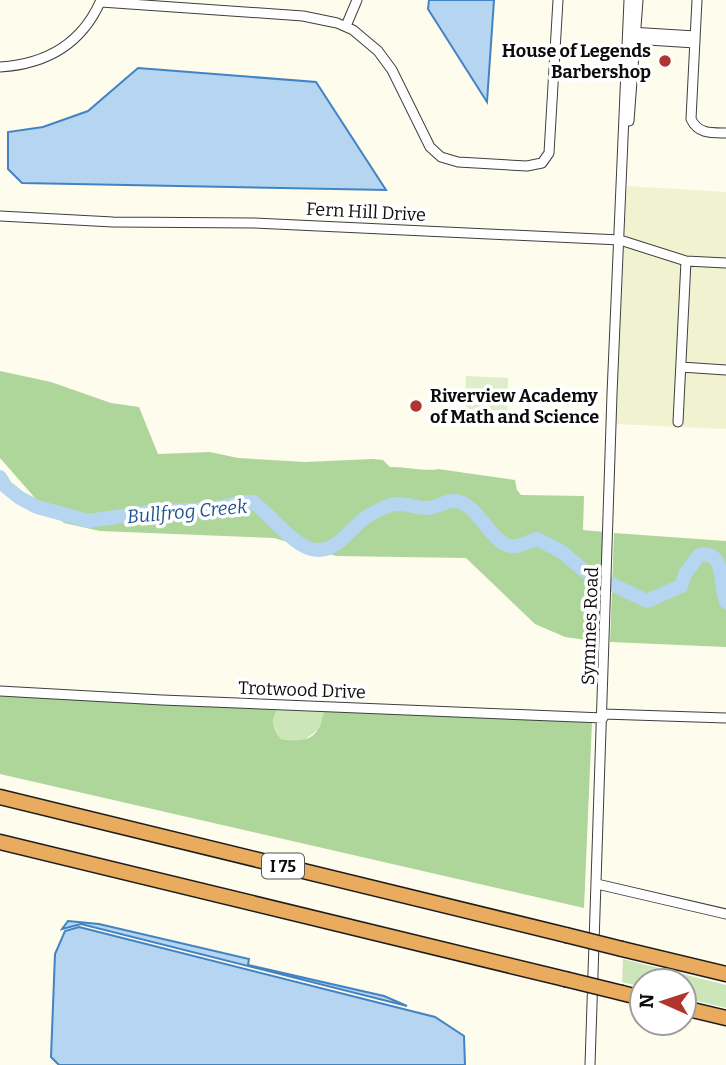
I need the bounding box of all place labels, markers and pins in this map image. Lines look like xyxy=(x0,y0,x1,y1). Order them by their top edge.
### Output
place label: House of Legends Barbershop xyxy=(502,40,651,83)
marker: House of Legends Barbershop xyxy=(657,53,673,69)
place label: Riverview Academy of Math and Science xyxy=(430,385,599,428)
marker: Riverview Academy of Math and Science xyxy=(408,398,424,414)

